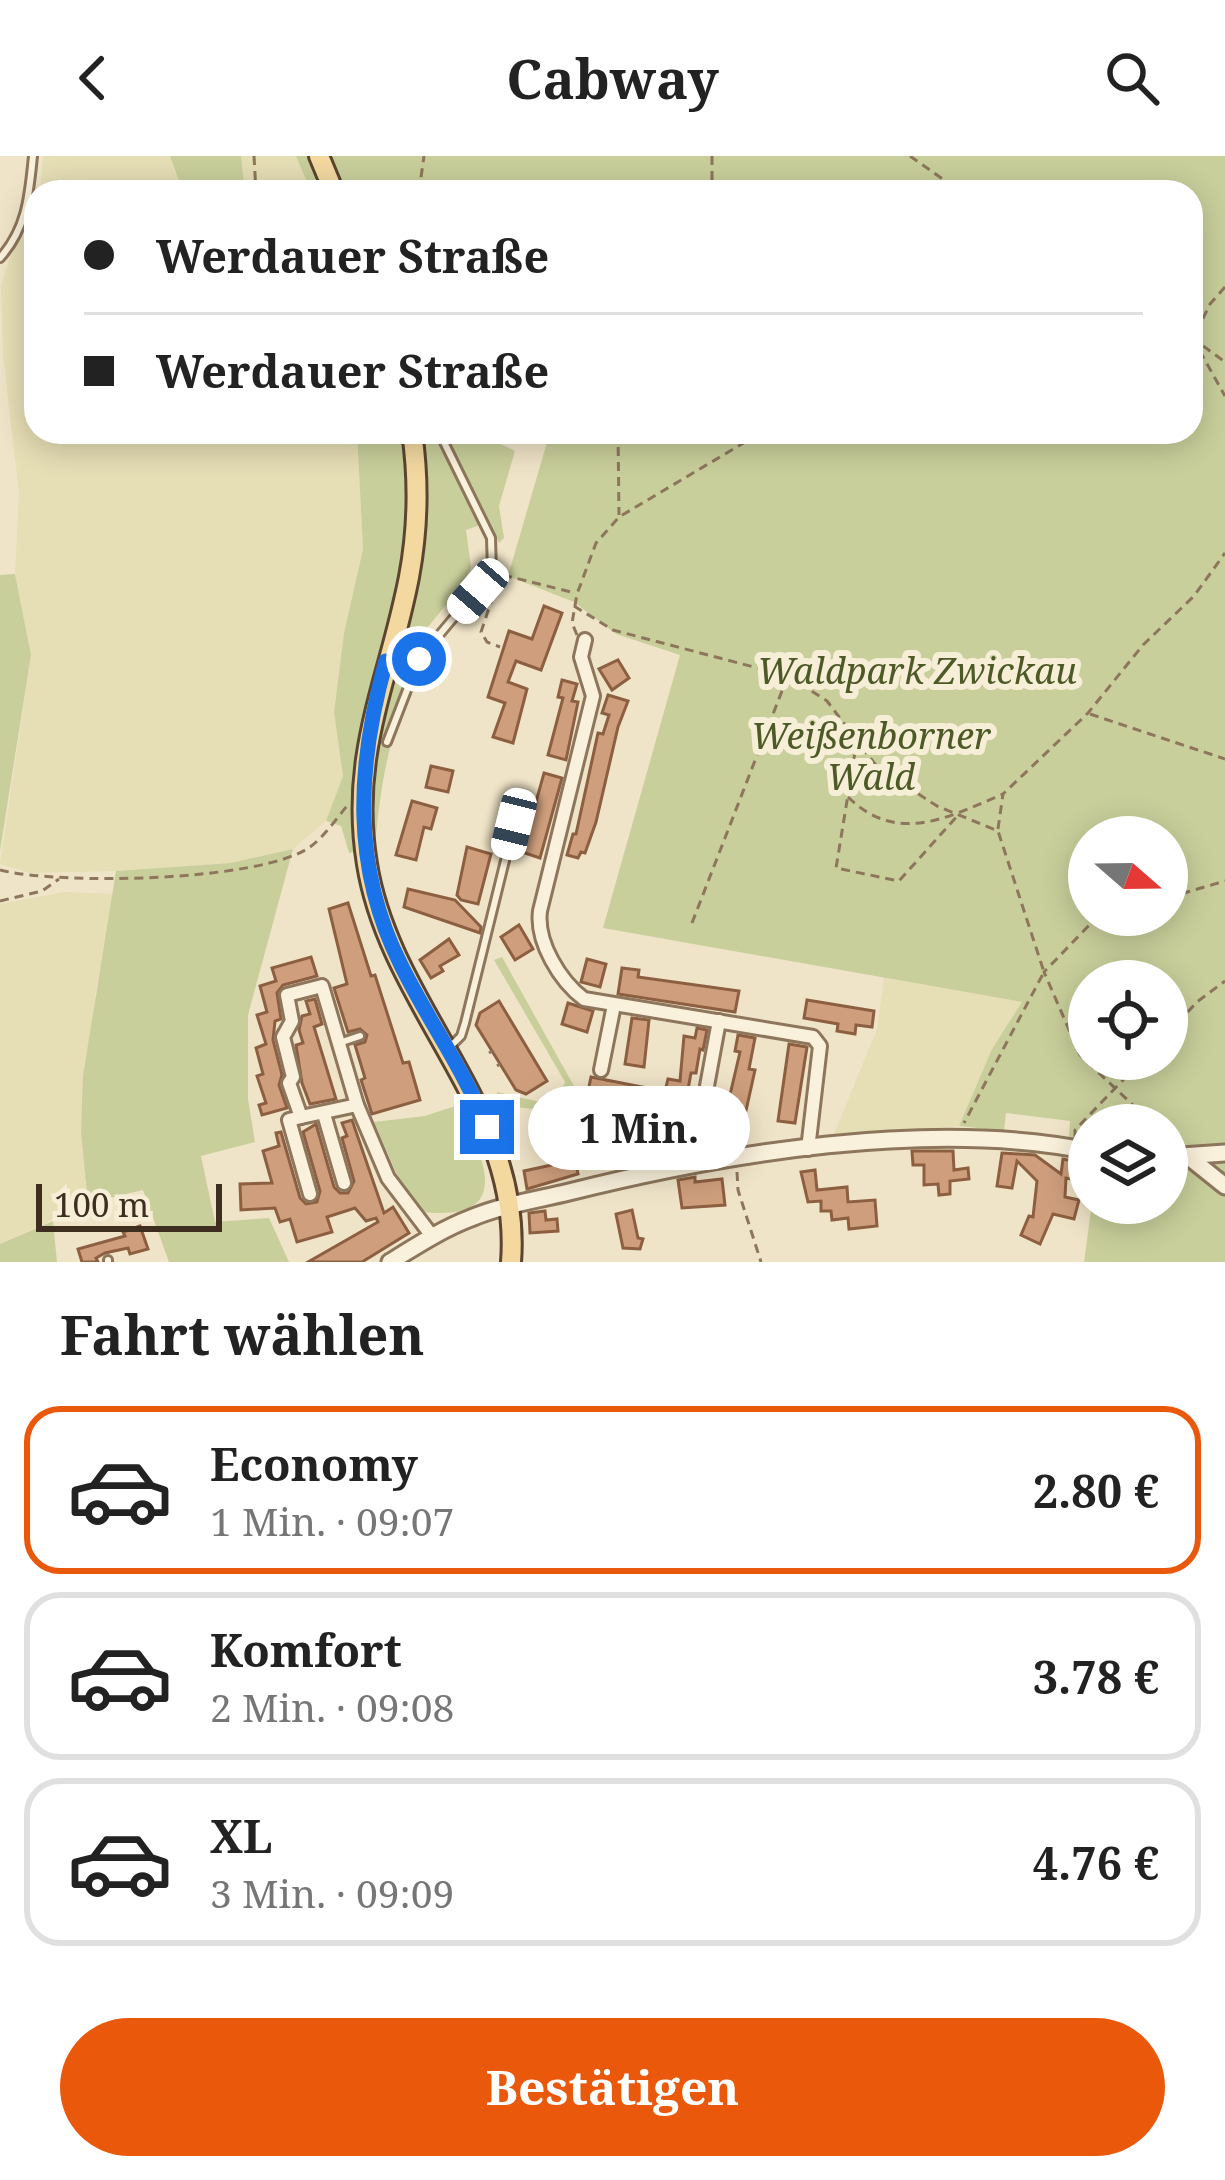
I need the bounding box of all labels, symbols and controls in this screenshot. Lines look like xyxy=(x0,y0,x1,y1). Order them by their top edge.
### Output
text: Cabway xyxy=(506,41,719,115)
icon: back xyxy=(60,45,126,111)
icon: search xyxy=(1099,45,1165,111)
text: Werdauer Straße xyxy=(156,225,549,286)
text: Werdauer Straße xyxy=(156,340,549,401)
car xyxy=(441,552,515,630)
route start xyxy=(392,632,446,686)
park label: Waldpark Zwickau xyxy=(757,646,1077,695)
park label: Weißenborner Wald xyxy=(751,711,992,801)
car xyxy=(488,785,540,863)
north arrow xyxy=(1068,816,1188,936)
map controls xyxy=(1068,816,1188,1224)
button: locate xyxy=(1068,960,1188,1080)
callout: 1 Min. xyxy=(529,1085,751,1169)
route end xyxy=(460,1100,514,1154)
text: 1 Min. xyxy=(579,1101,699,1154)
button: layers xyxy=(1068,1104,1188,1224)
scale bar xyxy=(36,1178,222,1231)
text: 100 m xyxy=(54,1182,149,1227)
text: Fahrt wählen xyxy=(60,1297,425,1371)
text: Economy xyxy=(210,1433,418,1494)
icon: car xyxy=(66,1436,174,1544)
text: 2.80 € xyxy=(1033,1460,1159,1521)
text: 1 Min. · 09:07 xyxy=(210,1494,454,1547)
text: Komfort xyxy=(210,1619,402,1680)
icon: car xyxy=(66,1622,174,1730)
text: 3.78 € xyxy=(1033,1646,1159,1707)
text: 2 Min. · 09:08 xyxy=(210,1680,454,1733)
text: XL xyxy=(210,1805,272,1866)
icon: car xyxy=(66,1808,174,1916)
text: 4.76 € xyxy=(1033,1832,1159,1893)
text: 3 Min. · 09:09 xyxy=(210,1866,454,1919)
button: Bestätigen xyxy=(60,2018,1165,2156)

